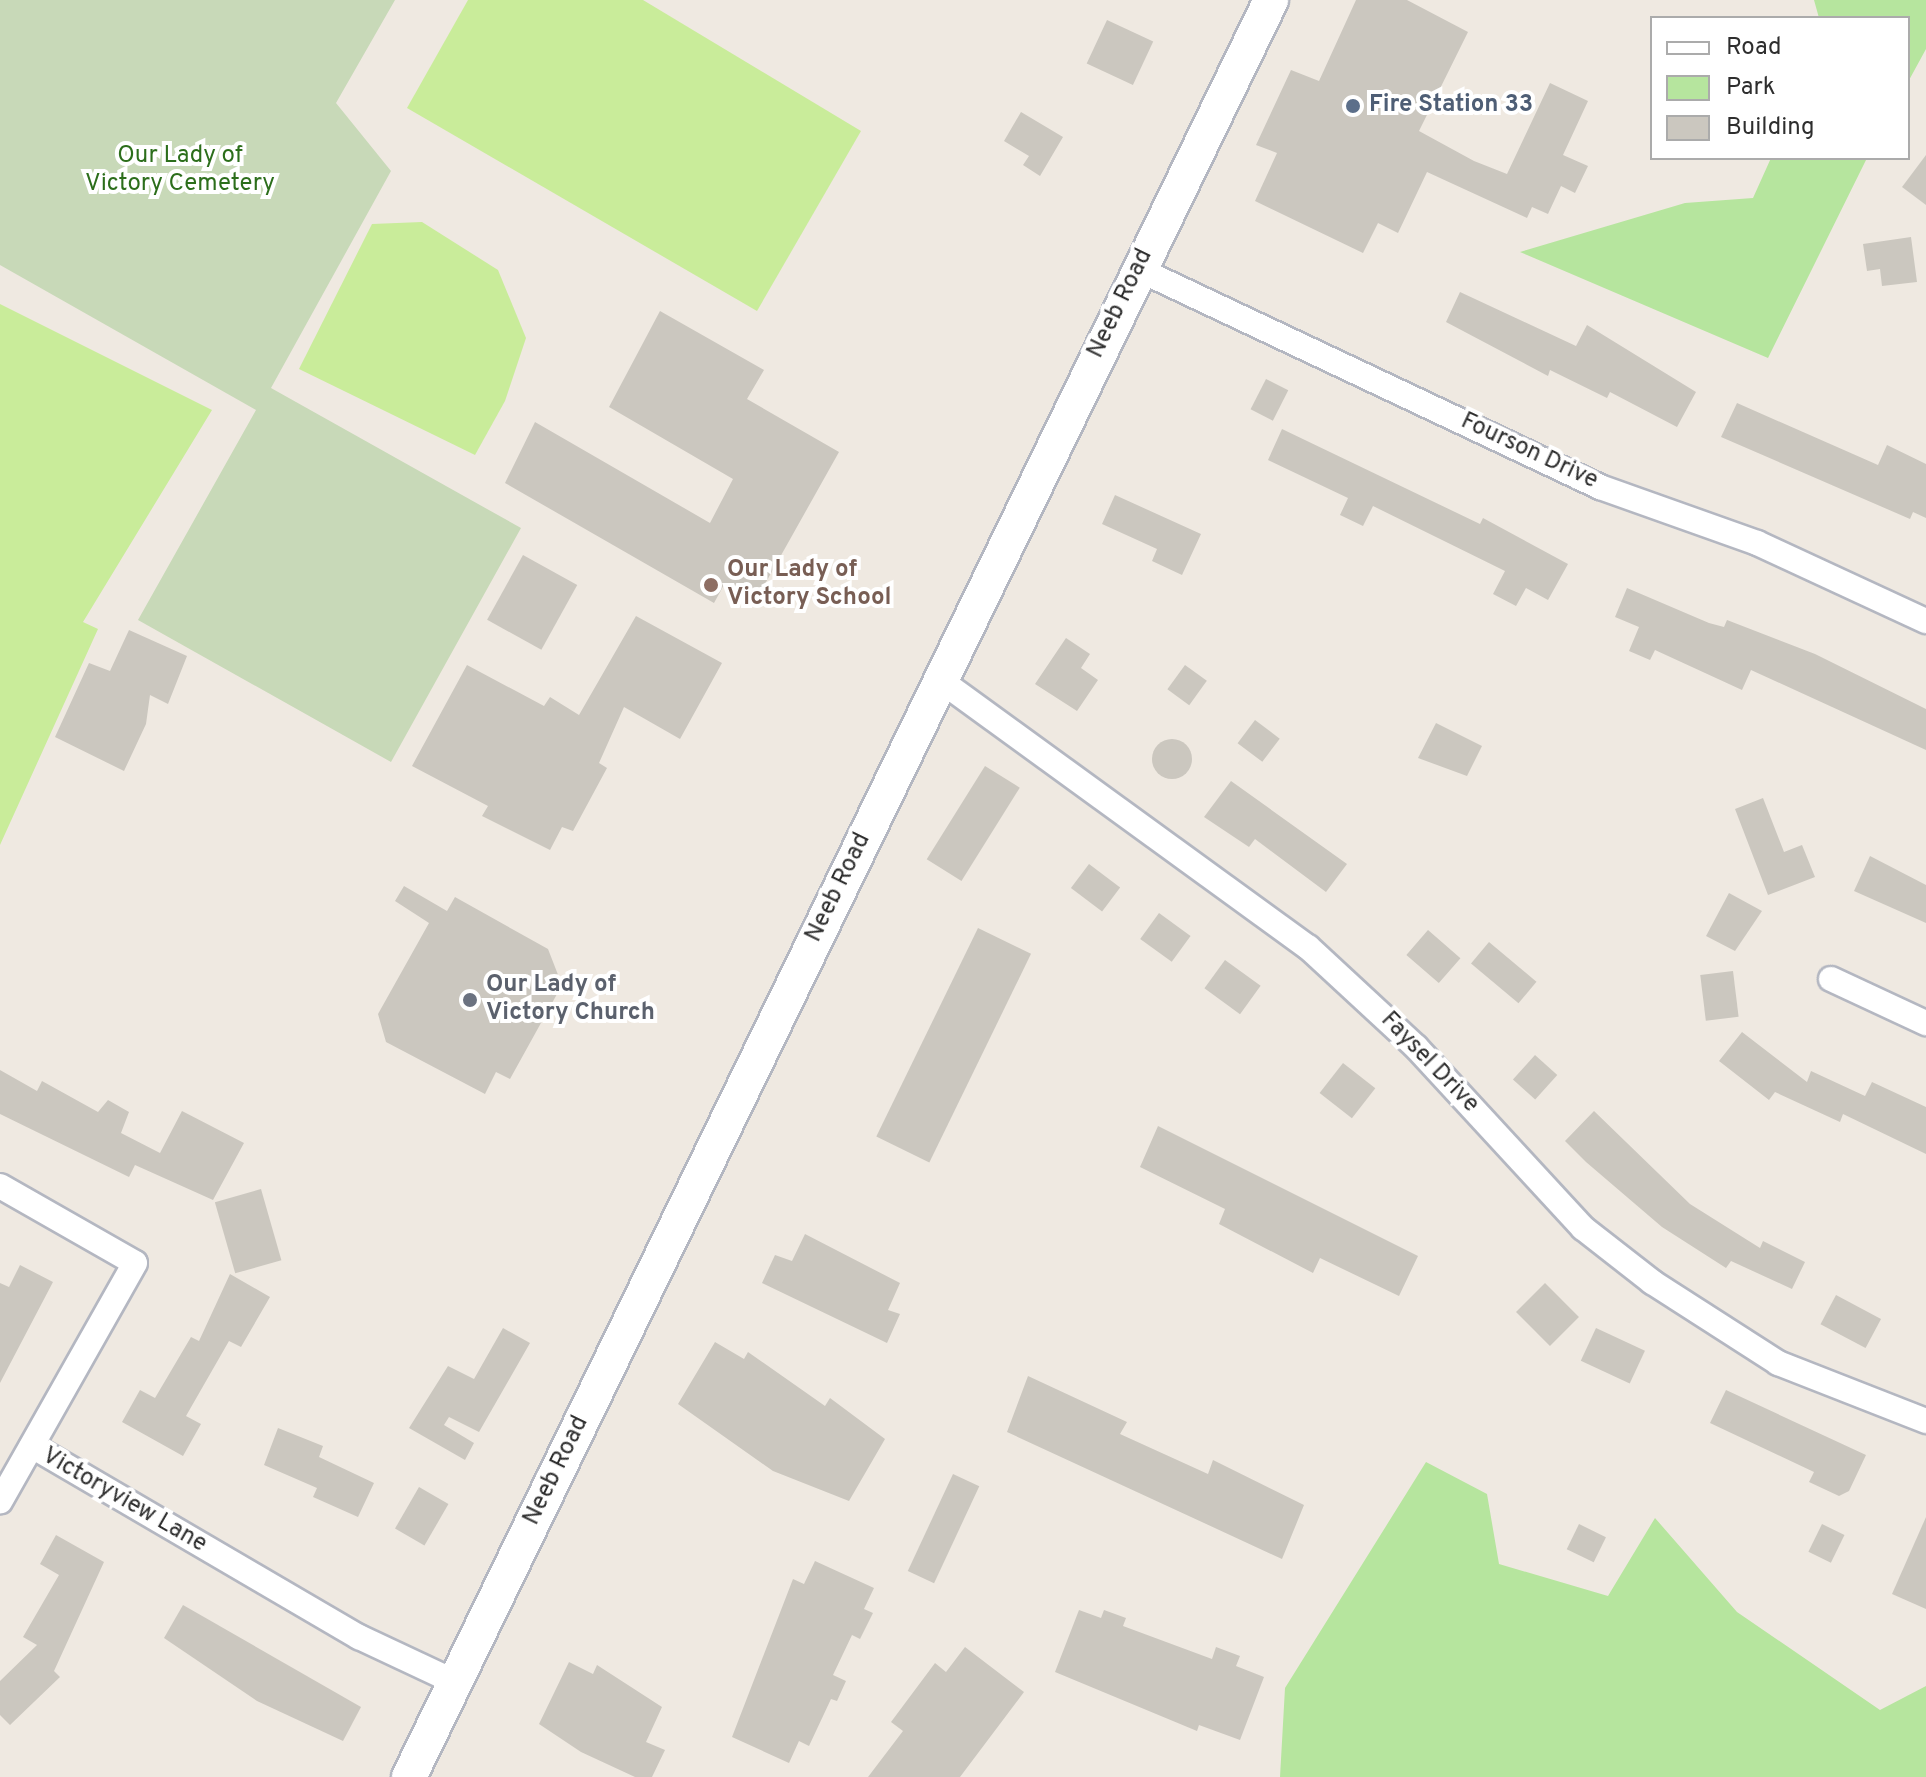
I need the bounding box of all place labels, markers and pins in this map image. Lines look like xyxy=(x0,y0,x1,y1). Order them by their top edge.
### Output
place label: Fire Station 33 xyxy=(1369,92,1533,120)
marker: Fire Station 33 xyxy=(1344,97,1362,115)
place label: Our Lady of Victory School xyxy=(727,557,891,613)
marker: Our Lady of Victory School xyxy=(702,576,720,594)
place label: Our Lady of Victory Church xyxy=(486,972,655,1028)
marker: Our Lady of Victory Church xyxy=(461,991,479,1009)

